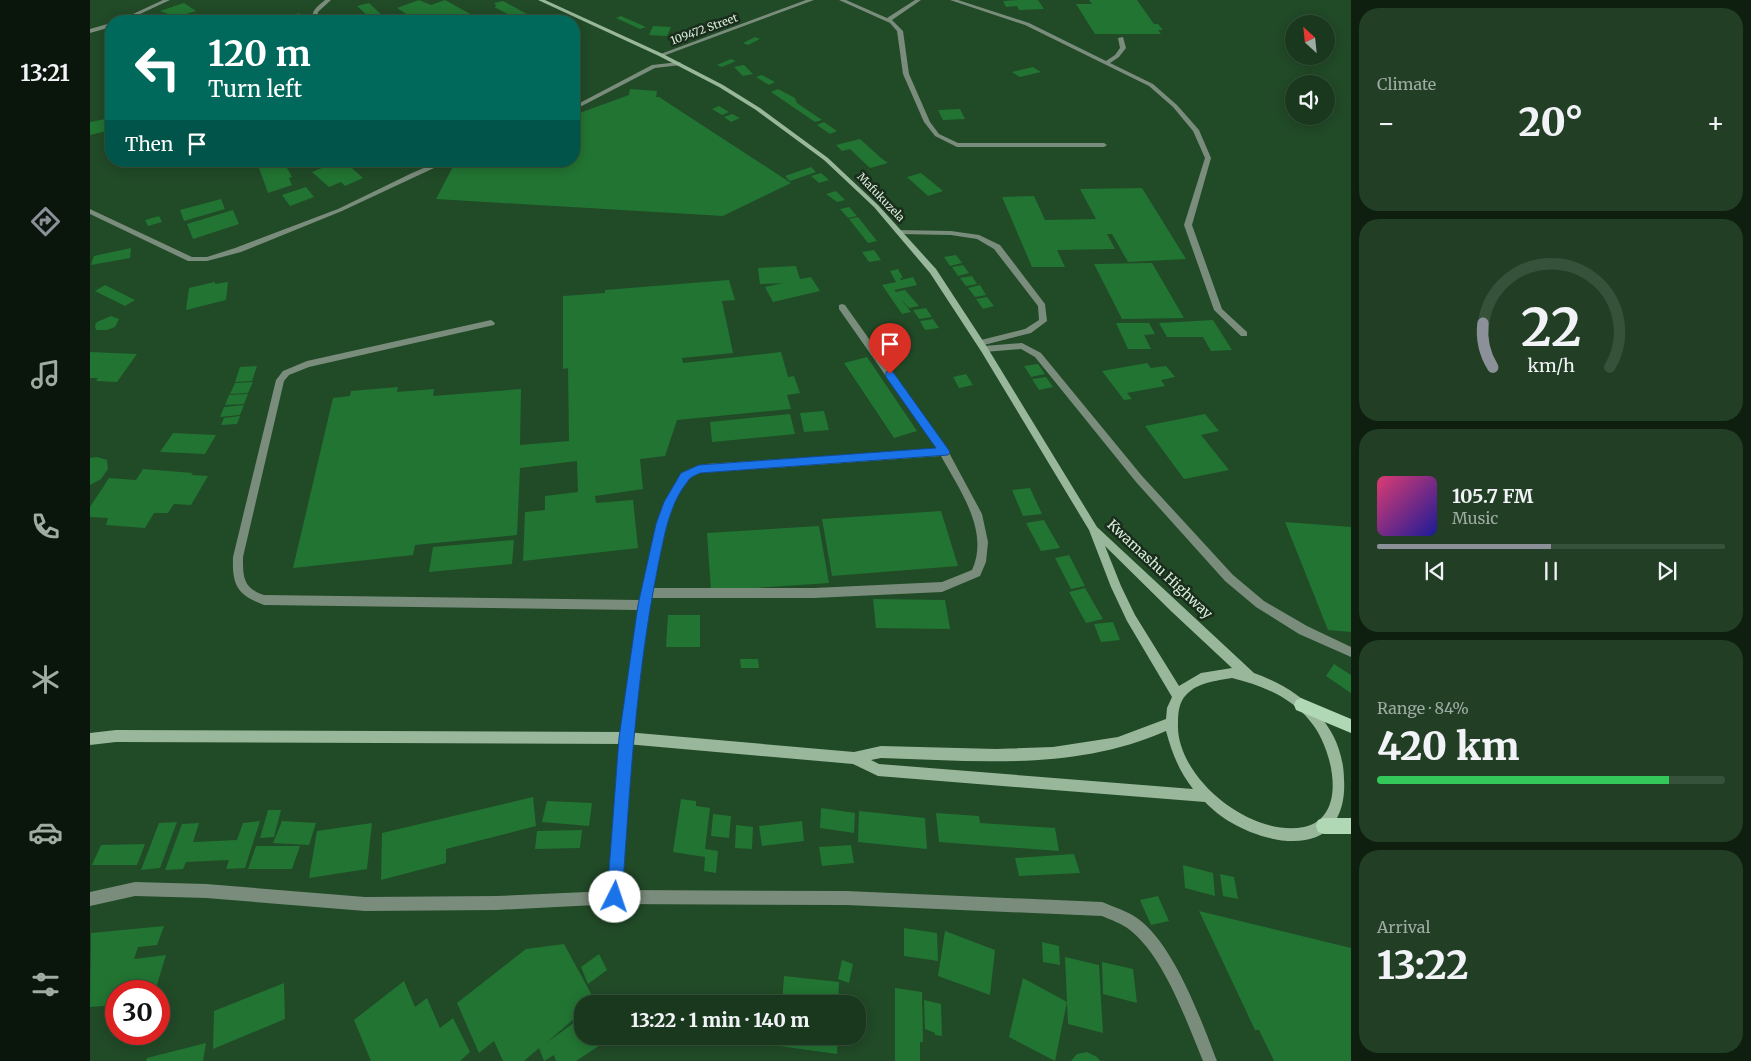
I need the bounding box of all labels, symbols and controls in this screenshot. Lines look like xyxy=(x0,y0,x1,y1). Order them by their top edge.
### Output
street label: 109472 Street xyxy=(669,10,740,48)
north arrow xyxy=(1285,15,1335,65)
map controls xyxy=(1285,15,1335,125)
text: 120 m xyxy=(208,32,311,76)
icon: left xyxy=(125,35,190,100)
text: 13:21 xyxy=(20,59,70,87)
text: Climate xyxy=(1377,74,1436,94)
text: Turn left xyxy=(208,75,302,103)
button: sound xyxy=(1285,75,1335,125)
text: 20° xyxy=(1519,99,1583,146)
text: − xyxy=(1377,105,1396,141)
text: + xyxy=(1706,105,1725,141)
icon: arrive xyxy=(183,130,211,158)
text: Then xyxy=(125,132,173,156)
street label: Mafukuzela xyxy=(854,170,908,224)
icon: directions xyxy=(28,204,63,239)
text: 22 xyxy=(1521,295,1581,360)
pin xyxy=(869,323,911,374)
icon: arrive xyxy=(876,330,904,358)
text: km/h xyxy=(1527,354,1575,377)
icon: music xyxy=(28,357,63,392)
text: 105.7 FM xyxy=(1452,484,1533,508)
text: Music xyxy=(1452,508,1498,528)
icon: phone xyxy=(28,509,63,544)
street label: Kwamashu Highway xyxy=(1104,515,1217,623)
icon: previous xyxy=(1421,557,1449,585)
icon: pause xyxy=(1537,557,1565,585)
icon: next xyxy=(1653,557,1681,585)
icon: climate xyxy=(28,662,63,697)
text: Range · 84% xyxy=(1377,698,1469,718)
text: 420 km xyxy=(1377,723,1519,770)
icon: car xyxy=(28,815,63,850)
position arrow xyxy=(588,870,640,922)
text: Arrival xyxy=(1377,917,1430,937)
text: 13:22 xyxy=(1377,942,1469,989)
icon: filters xyxy=(28,967,63,1002)
speed limit sign: 30 xyxy=(105,980,170,1045)
text: 13:22 · 1 min · 140 m xyxy=(630,1008,810,1032)

